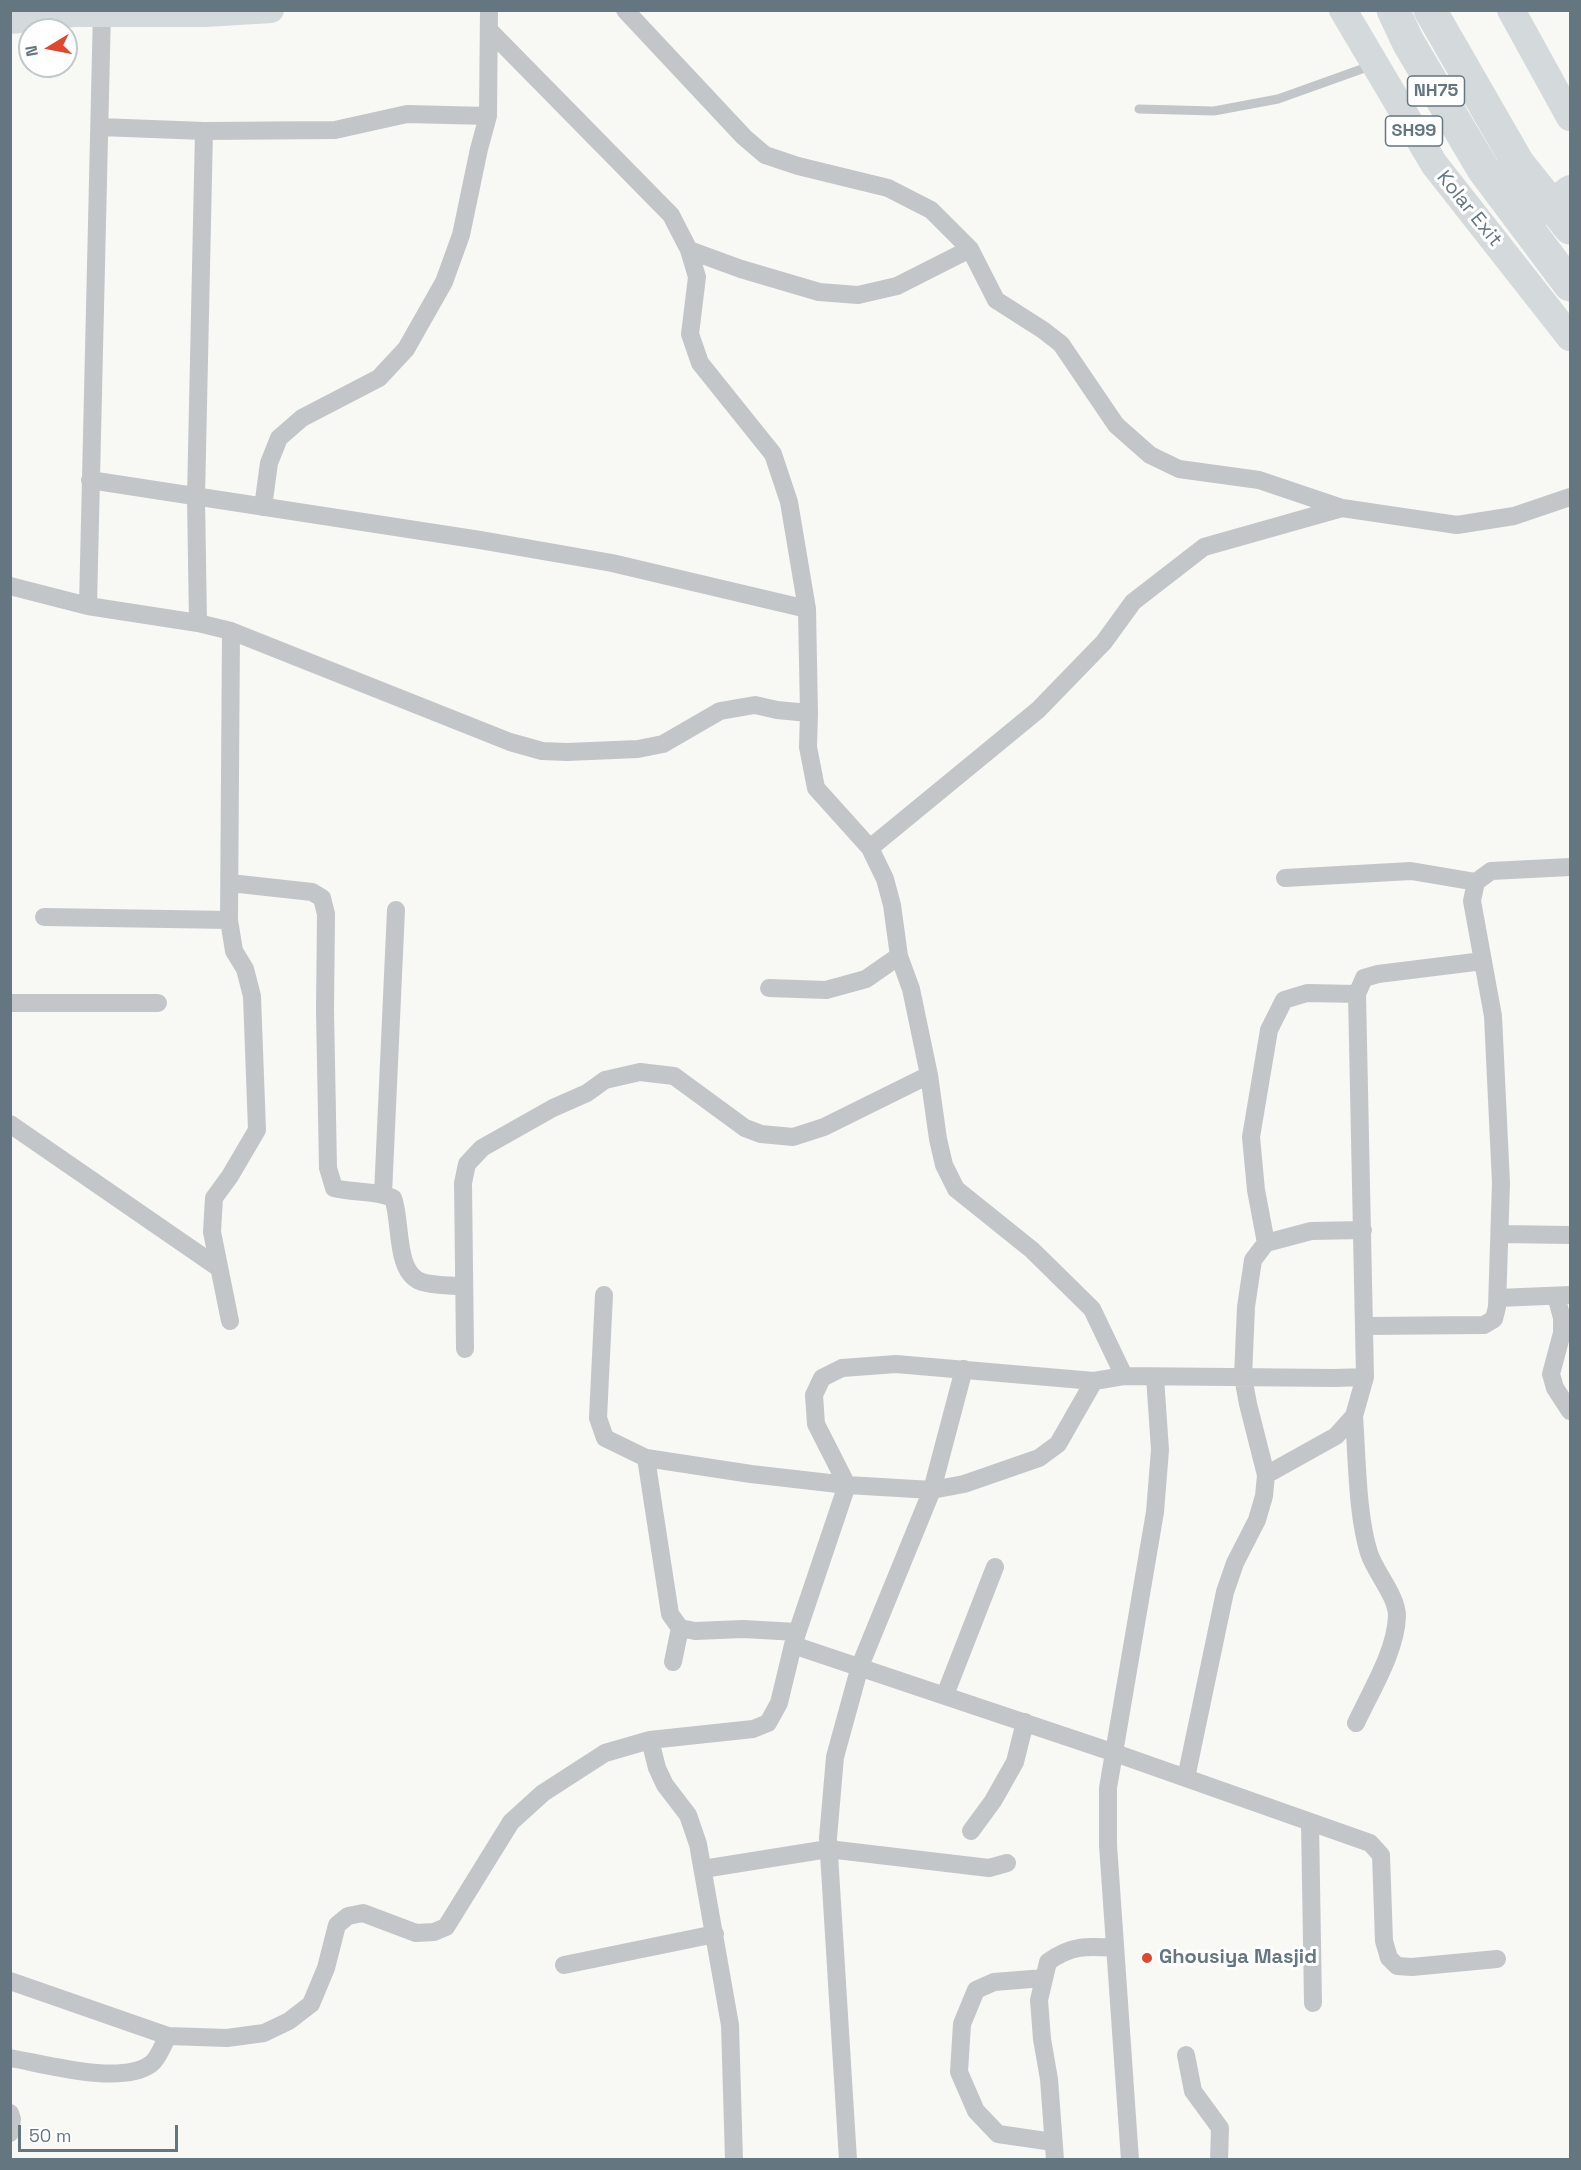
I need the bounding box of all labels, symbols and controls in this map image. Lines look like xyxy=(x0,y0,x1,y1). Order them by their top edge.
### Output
north arrow xyxy=(18,18,78,78)
text: N xyxy=(20,44,43,58)
road number: NH75 xyxy=(1408,76,1464,106)
road number: SH99 xyxy=(1386,116,1442,146)
street label: Kolar Exit xyxy=(1431,166,1507,252)
place label: Ghousiya Masjid xyxy=(1159,1946,1317,1970)
marker: Ghousiya Masjid xyxy=(1140,1951,1154,1965)
scale bar xyxy=(21,2113,182,2151)
text: 50 m xyxy=(29,2124,71,2147)

